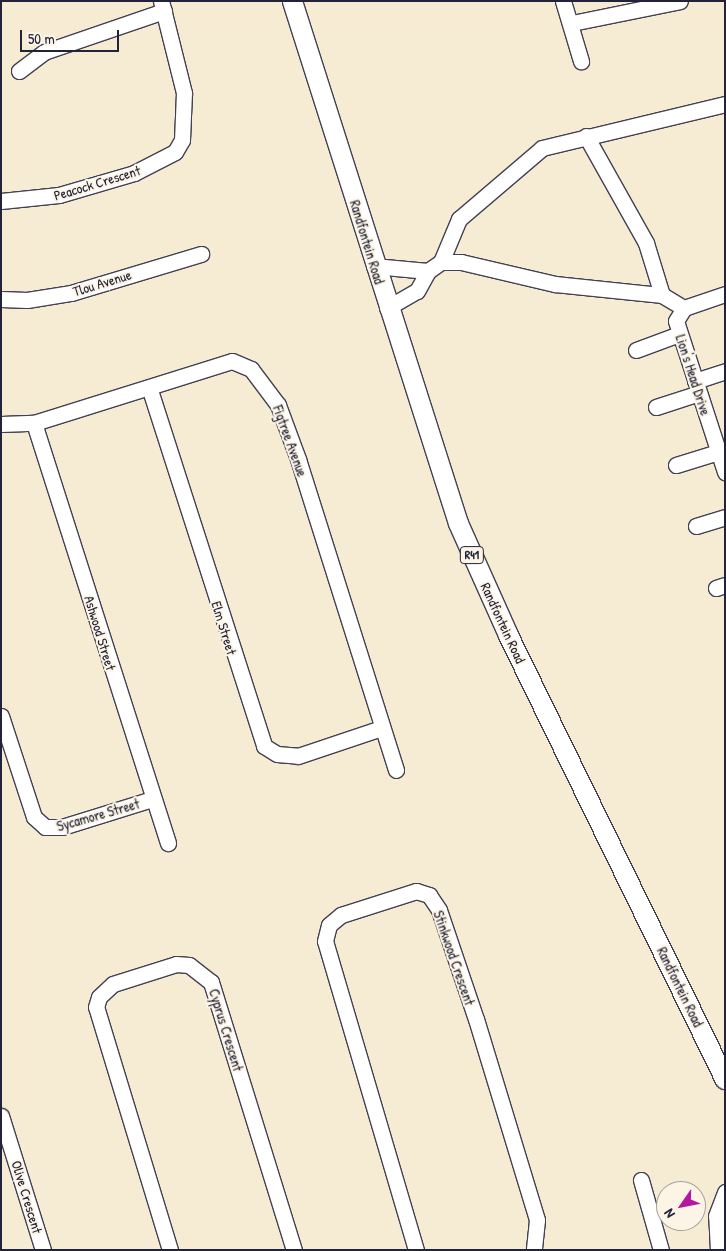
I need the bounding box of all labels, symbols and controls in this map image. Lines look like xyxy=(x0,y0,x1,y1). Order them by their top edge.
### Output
scale bar xyxy=(22,20,121,52)
text: 50 m xyxy=(28,28,55,49)
street label: Peacock Crescent xyxy=(52,162,142,204)
street label: Randfontein Road xyxy=(346,198,388,286)
street label: Tlou Avenue xyxy=(71,266,133,300)
street label: Lion's Head Drive xyxy=(672,333,714,417)
street label: Figtree Avenue xyxy=(269,403,311,479)
road number: R41 xyxy=(460,546,484,564)
street label: Randfontein Road xyxy=(477,580,529,666)
street label: Ashwood Street xyxy=(81,594,119,672)
street label: Elm Street xyxy=(208,599,240,657)
street label: Sycamore Street xyxy=(55,795,141,835)
street label: Stinkwood Crescent xyxy=(430,908,478,1008)
street label: Randfontein Road xyxy=(653,944,707,1030)
street label: Cyprus Crescent xyxy=(205,987,247,1073)
street label: Olive Crescent xyxy=(8,1159,46,1235)
north arrow xyxy=(656,1181,706,1231)
text: N xyxy=(659,1206,679,1222)

